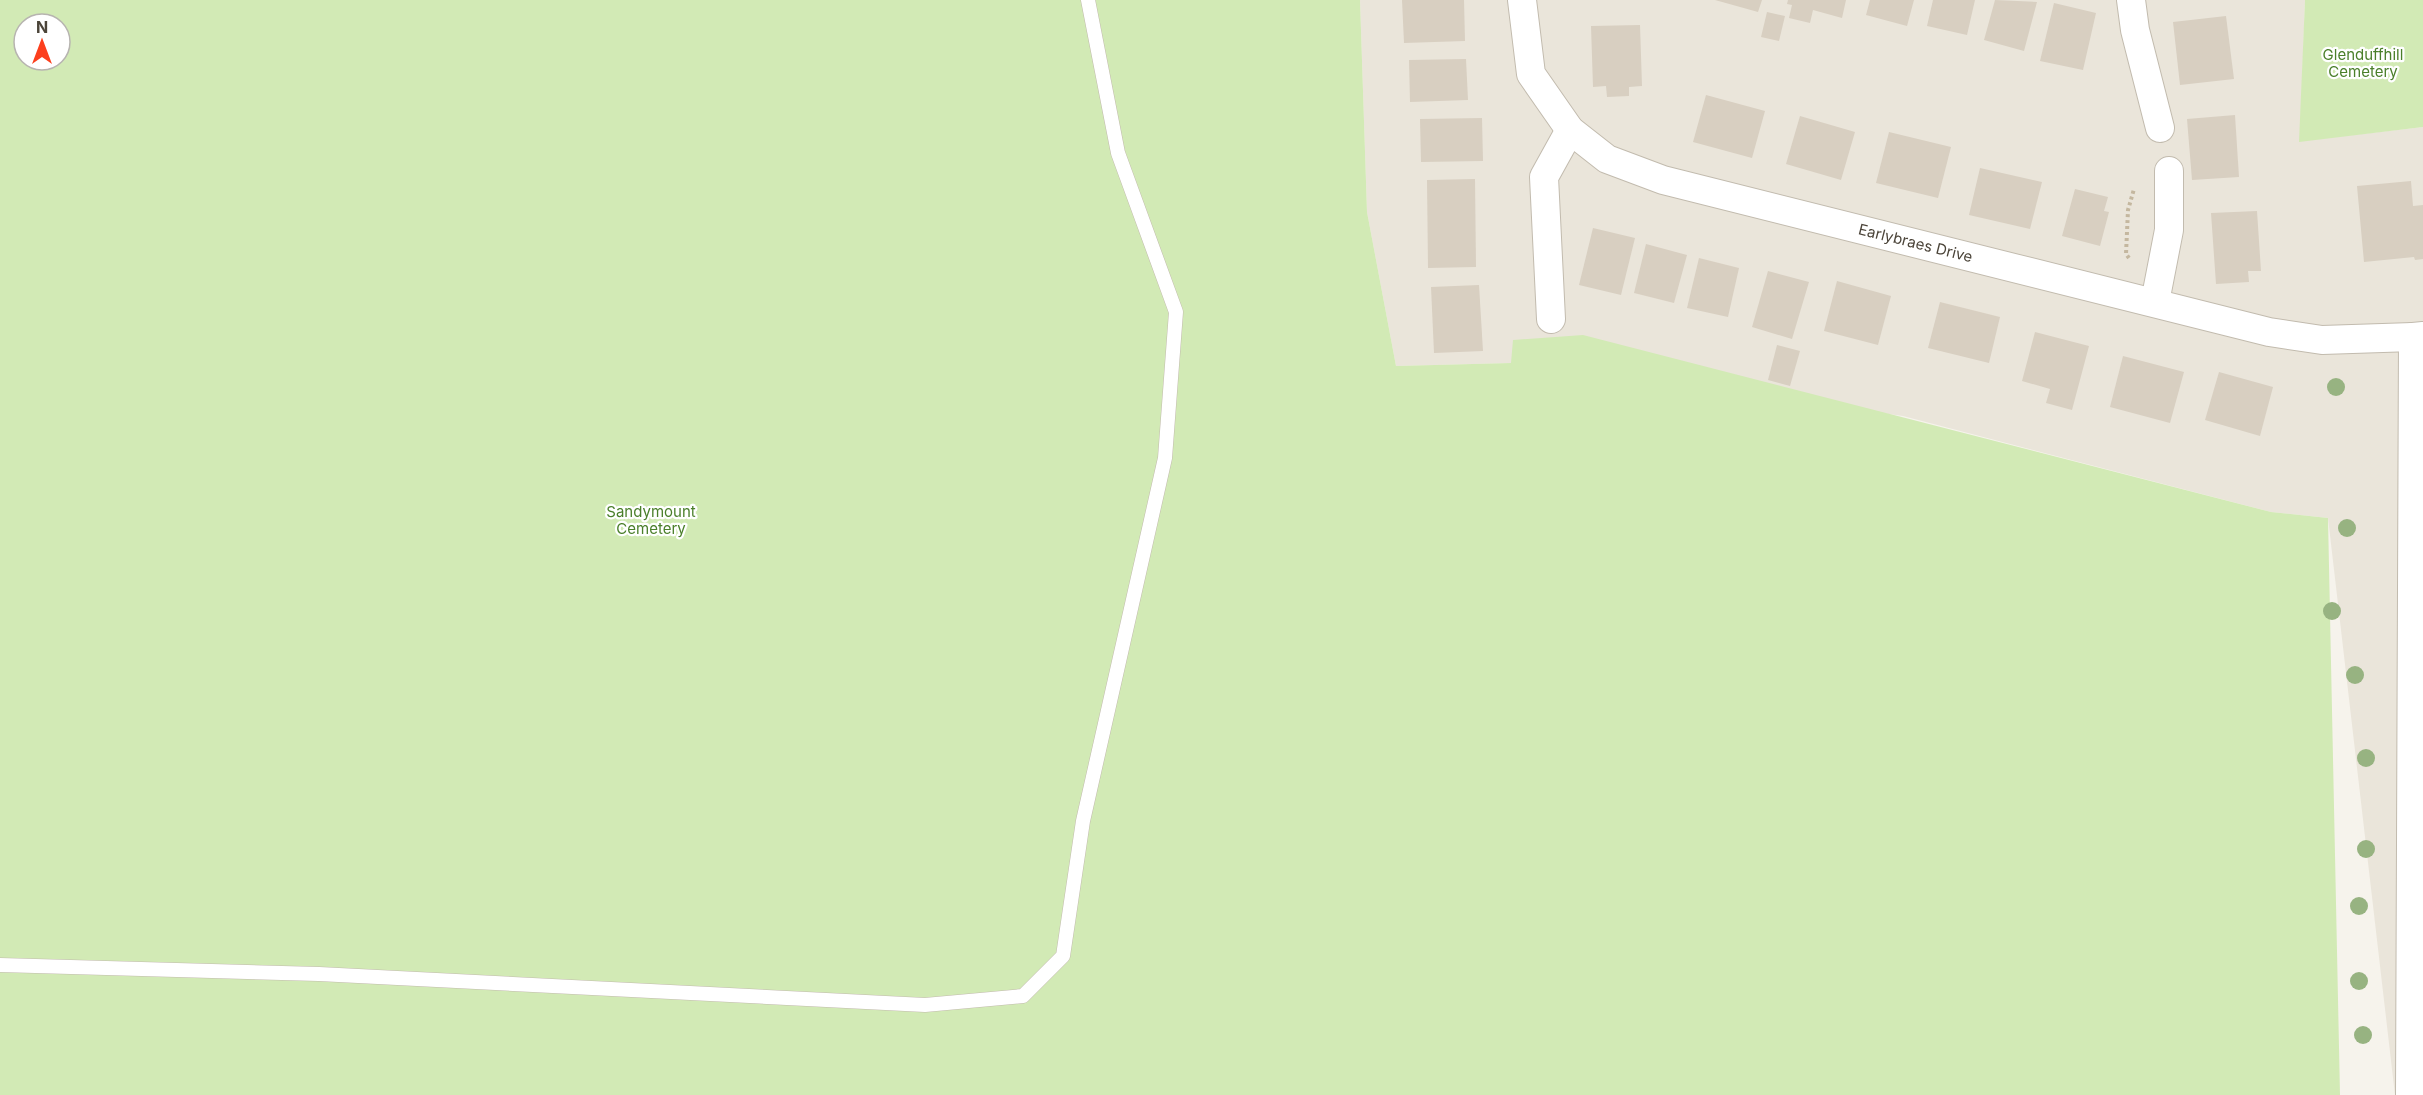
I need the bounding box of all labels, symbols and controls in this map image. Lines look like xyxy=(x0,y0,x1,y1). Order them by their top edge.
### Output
north arrow xyxy=(12,12,72,72)
text: N xyxy=(36,17,48,37)
park label: Glenduffhill Cemetery xyxy=(2323,45,2403,81)
street label: Earlybraes Drive xyxy=(1857,219,1975,266)
park label: Sandymount Cemetery xyxy=(606,502,696,538)

